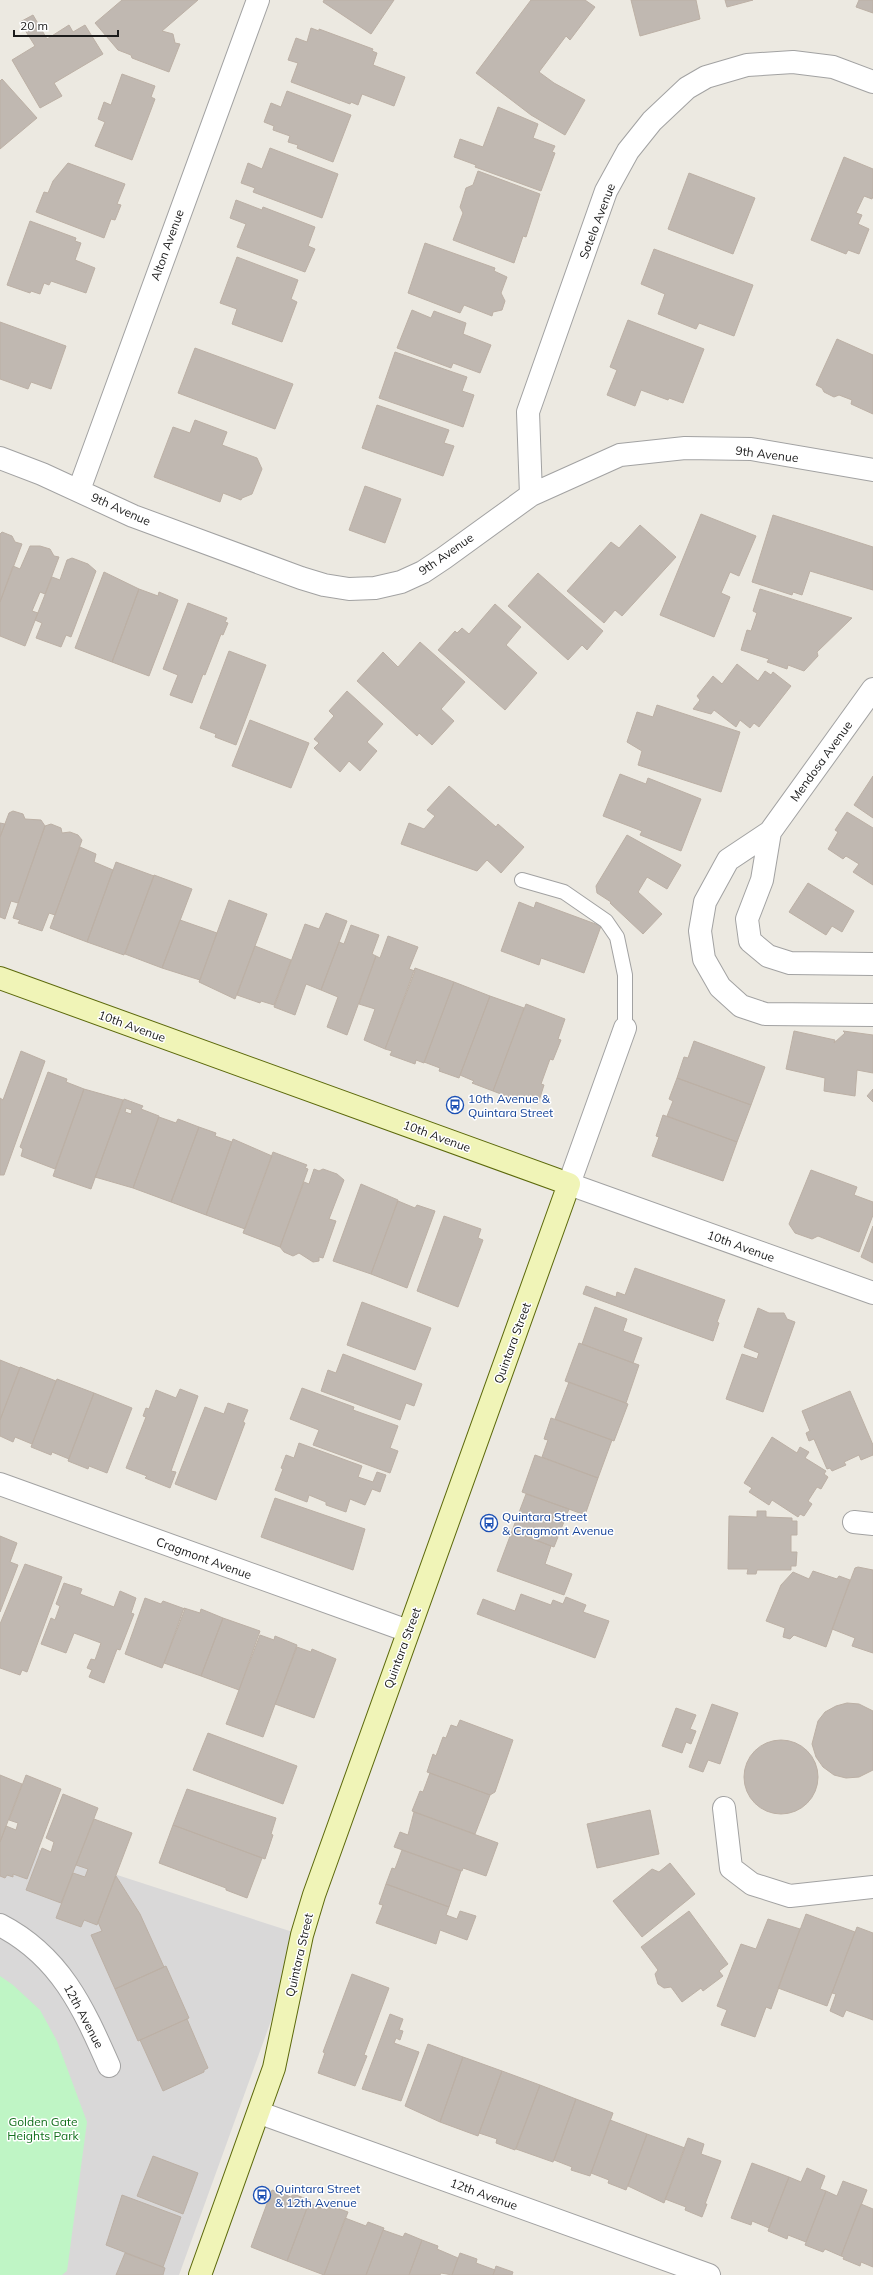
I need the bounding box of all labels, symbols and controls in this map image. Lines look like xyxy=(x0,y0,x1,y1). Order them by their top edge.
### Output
scale bar xyxy=(14,12,118,38)
text: 20 m xyxy=(20,18,48,33)
street label: Sotelo Avenue xyxy=(576,181,618,261)
street label: Alton Avenue xyxy=(147,207,187,283)
street label: 9th Avenue xyxy=(735,443,799,465)
street label: 9th Avenue xyxy=(89,489,153,529)
street label: 9th Avenue xyxy=(416,530,476,578)
street label: Mendosa Avenue xyxy=(787,718,855,804)
street label: 10th Avenue xyxy=(96,1007,168,1045)
place label: 10th Avenue & Quintara Street xyxy=(468,1091,553,1120)
bus stop icon: 10th Avenue & Quintara Street xyxy=(445,1095,465,1115)
street label: 10th Avenue xyxy=(401,1117,473,1155)
street label: 10th Avenue xyxy=(705,1227,777,1265)
street label: Quintara Street xyxy=(490,1300,534,1386)
place label: Quintara Street & Cragmont Avenue xyxy=(502,1509,614,1538)
bus stop icon: Quintara Street & Cragmont Avenue xyxy=(479,1513,499,1533)
street label: Cragmont Avenue xyxy=(154,1534,254,1582)
street label: Quintara Street xyxy=(380,1605,424,1691)
street label: Quintara Street xyxy=(282,1912,316,1998)
street label: 12th Avenue xyxy=(61,1981,107,2051)
park label: Golden Gate Heights Park xyxy=(7,2114,80,2143)
street label: 12th Avenue xyxy=(448,2175,520,2213)
place label: Quintara Street & 12th Avenue xyxy=(275,2181,360,2210)
bus stop icon: Quintara Street & 12th Avenue xyxy=(252,2185,272,2205)

